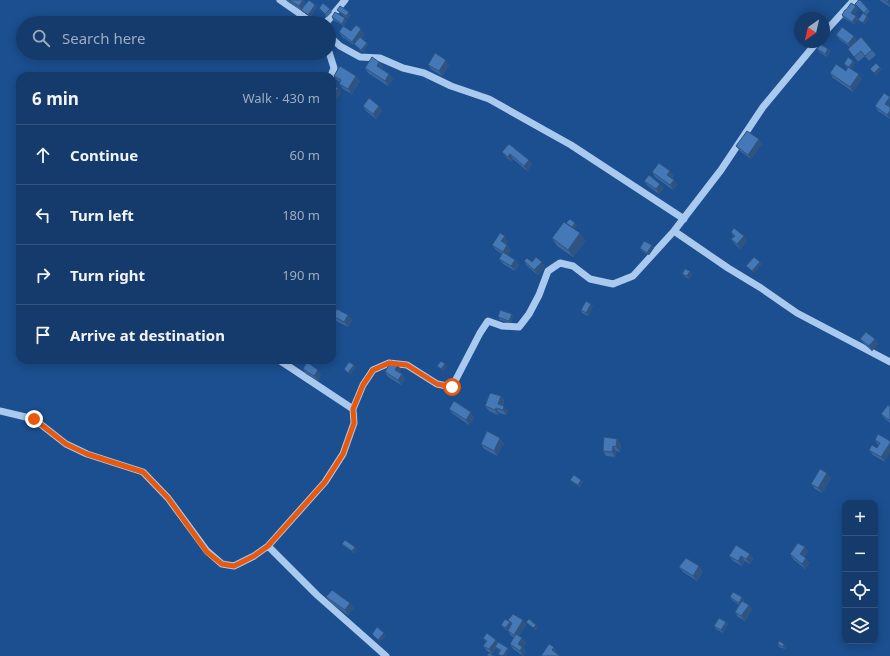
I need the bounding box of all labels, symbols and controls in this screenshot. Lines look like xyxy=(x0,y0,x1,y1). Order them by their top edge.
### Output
north arrow xyxy=(794,12,830,48)
search box xyxy=(16,16,336,60)
icon: search xyxy=(30,27,52,49)
text: Search here xyxy=(62,28,145,48)
text: 6 min xyxy=(32,87,79,110)
text: Walk · 430 m xyxy=(242,89,320,107)
icon: ahead xyxy=(32,144,54,166)
text: Continue xyxy=(70,145,138,165)
text: 60 m xyxy=(290,146,320,164)
icon: left xyxy=(32,204,54,226)
text: Turn left xyxy=(70,205,134,225)
text: 180 m xyxy=(282,206,320,224)
icon: right xyxy=(32,264,54,286)
text: Turn right xyxy=(70,265,145,285)
text: 190 m xyxy=(282,266,320,284)
icon: arrive xyxy=(32,324,54,346)
text: Arrive at destination xyxy=(70,325,225,345)
route start xyxy=(443,378,461,396)
route end xyxy=(25,410,43,428)
map controls xyxy=(842,500,878,644)
button: + xyxy=(842,500,878,536)
button: − xyxy=(842,536,878,572)
button: locate xyxy=(842,572,878,608)
button: layers xyxy=(842,608,878,644)

